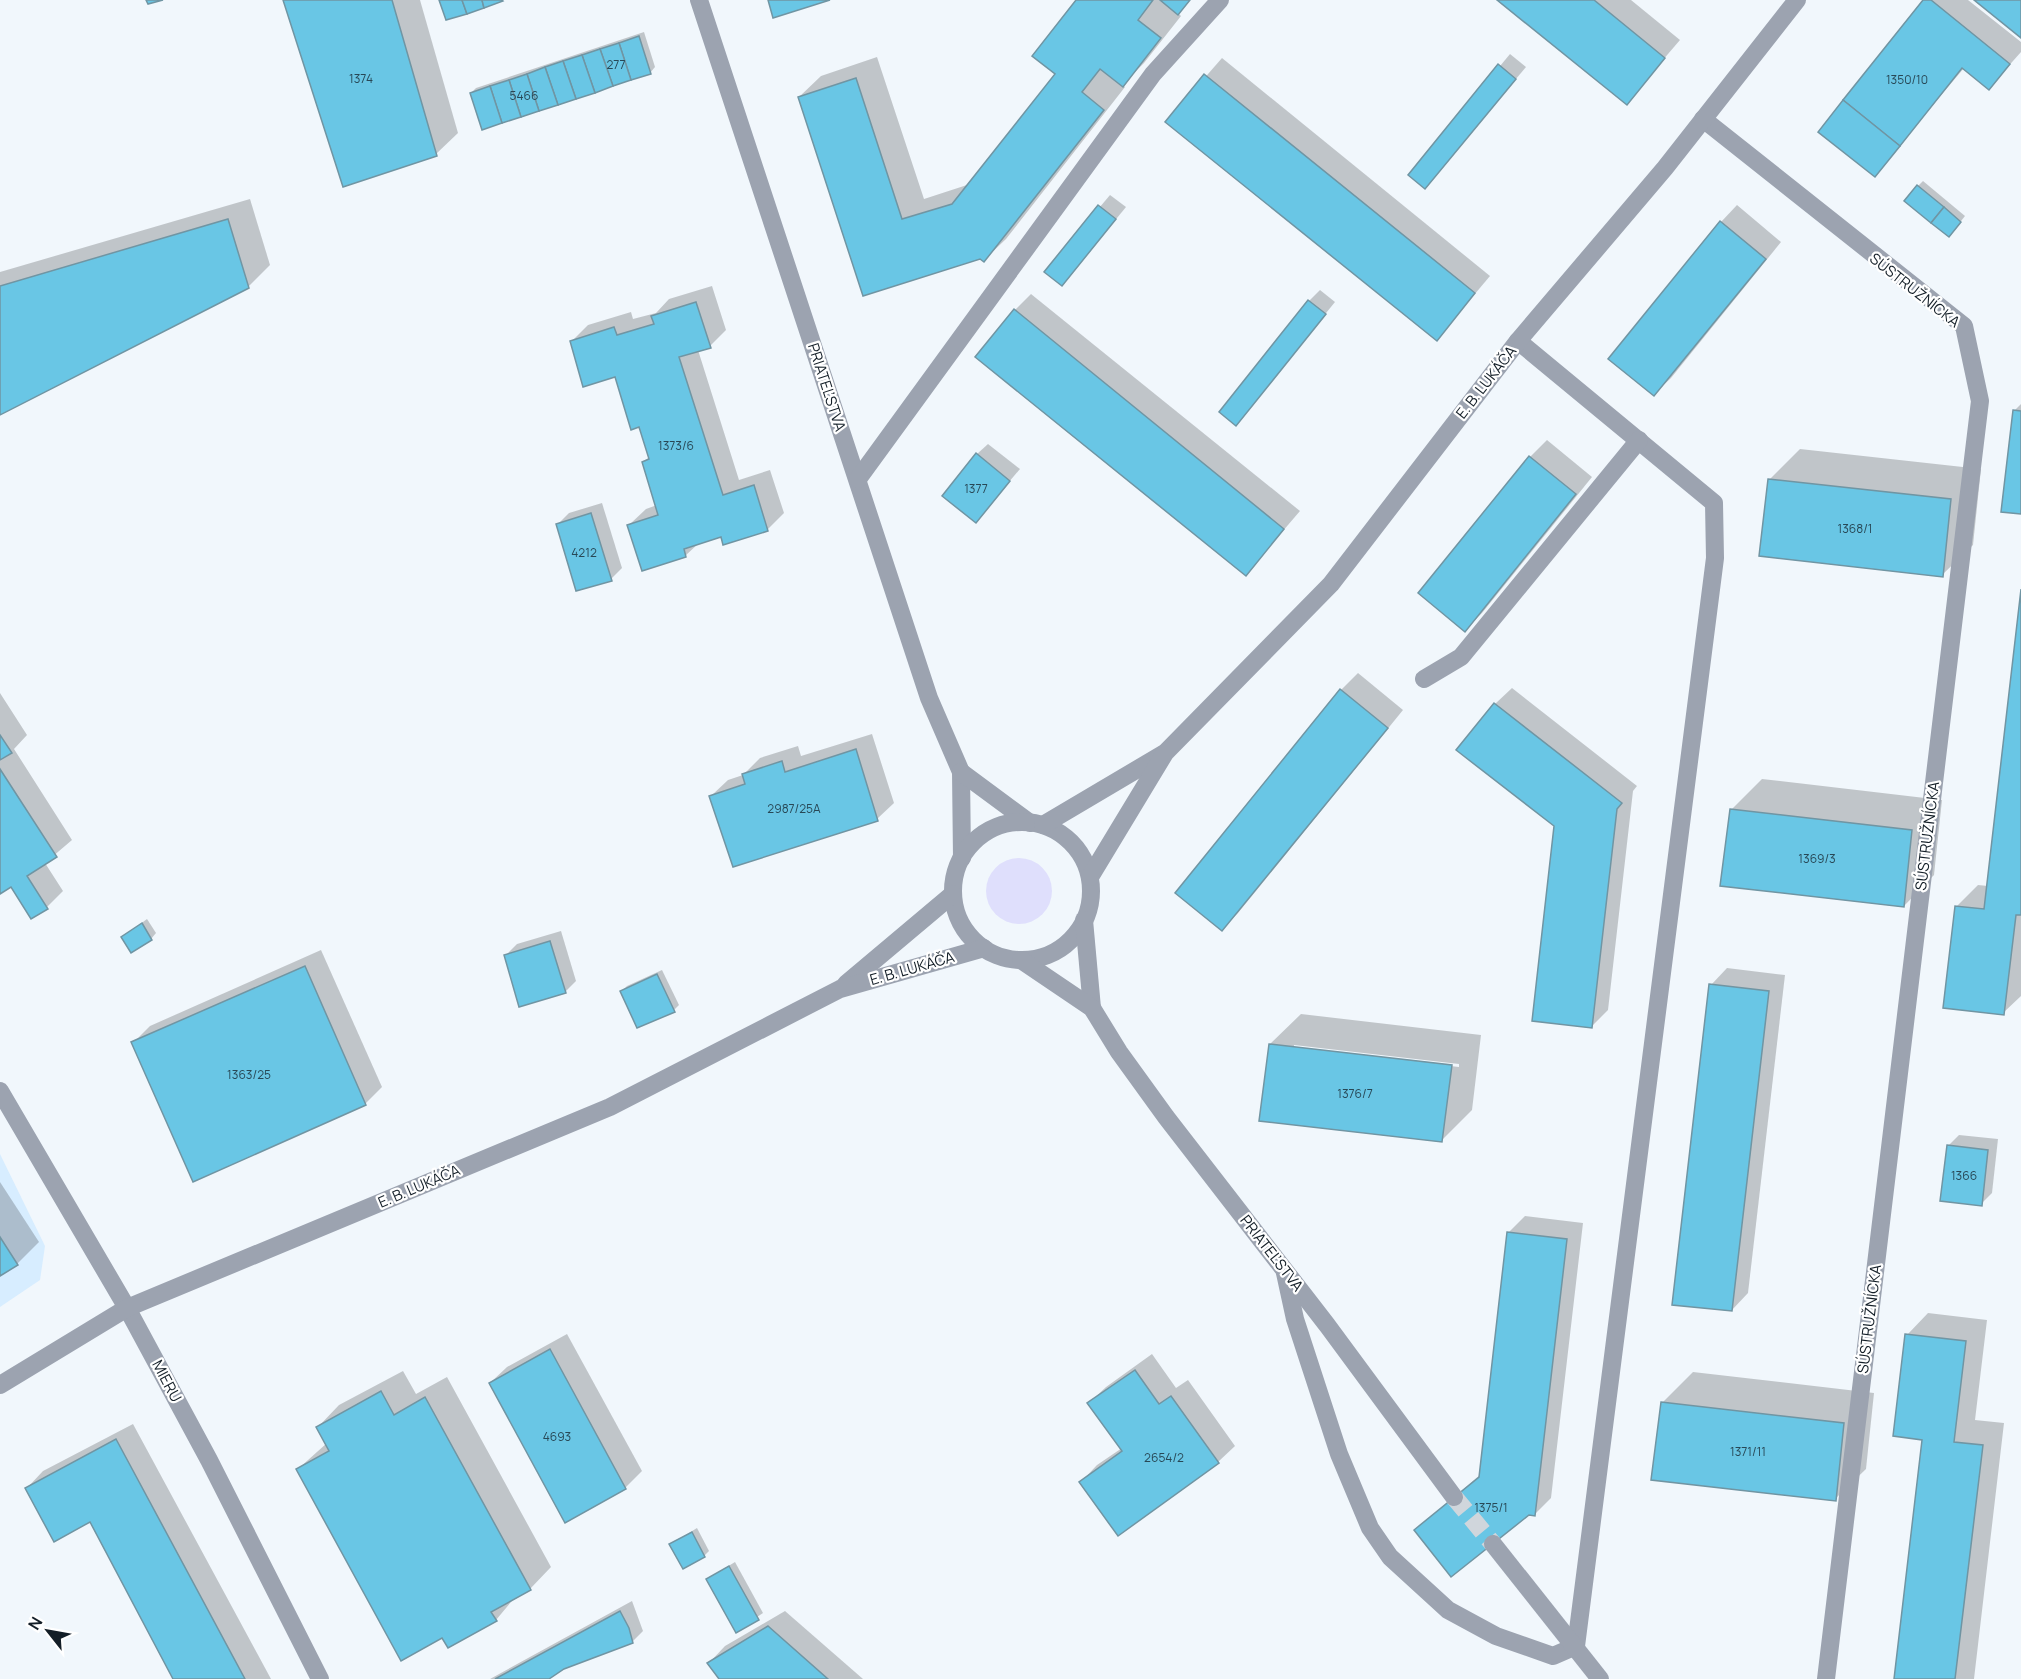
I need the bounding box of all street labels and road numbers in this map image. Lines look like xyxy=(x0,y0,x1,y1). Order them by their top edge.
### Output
street label: SÚSTRUŽNÍCKA xyxy=(1865,248,1965,332)
street label: PRIATEĽSTVA xyxy=(803,340,851,434)
street label: E. B. LUKÁČA xyxy=(1451,341,1521,423)
street label: SÚSTRUŽNÍCKA xyxy=(1910,780,1944,892)
street label: E. B. LUKÁČA xyxy=(867,946,957,990)
street label: E. B. LUKÁČA xyxy=(375,1159,464,1213)
street label: PRIATEĽSTVA xyxy=(1236,1210,1309,1296)
street label: SÚSTRUŽNÍCKA xyxy=(1852,1263,1886,1375)
street label: MIERU xyxy=(147,1356,187,1406)

